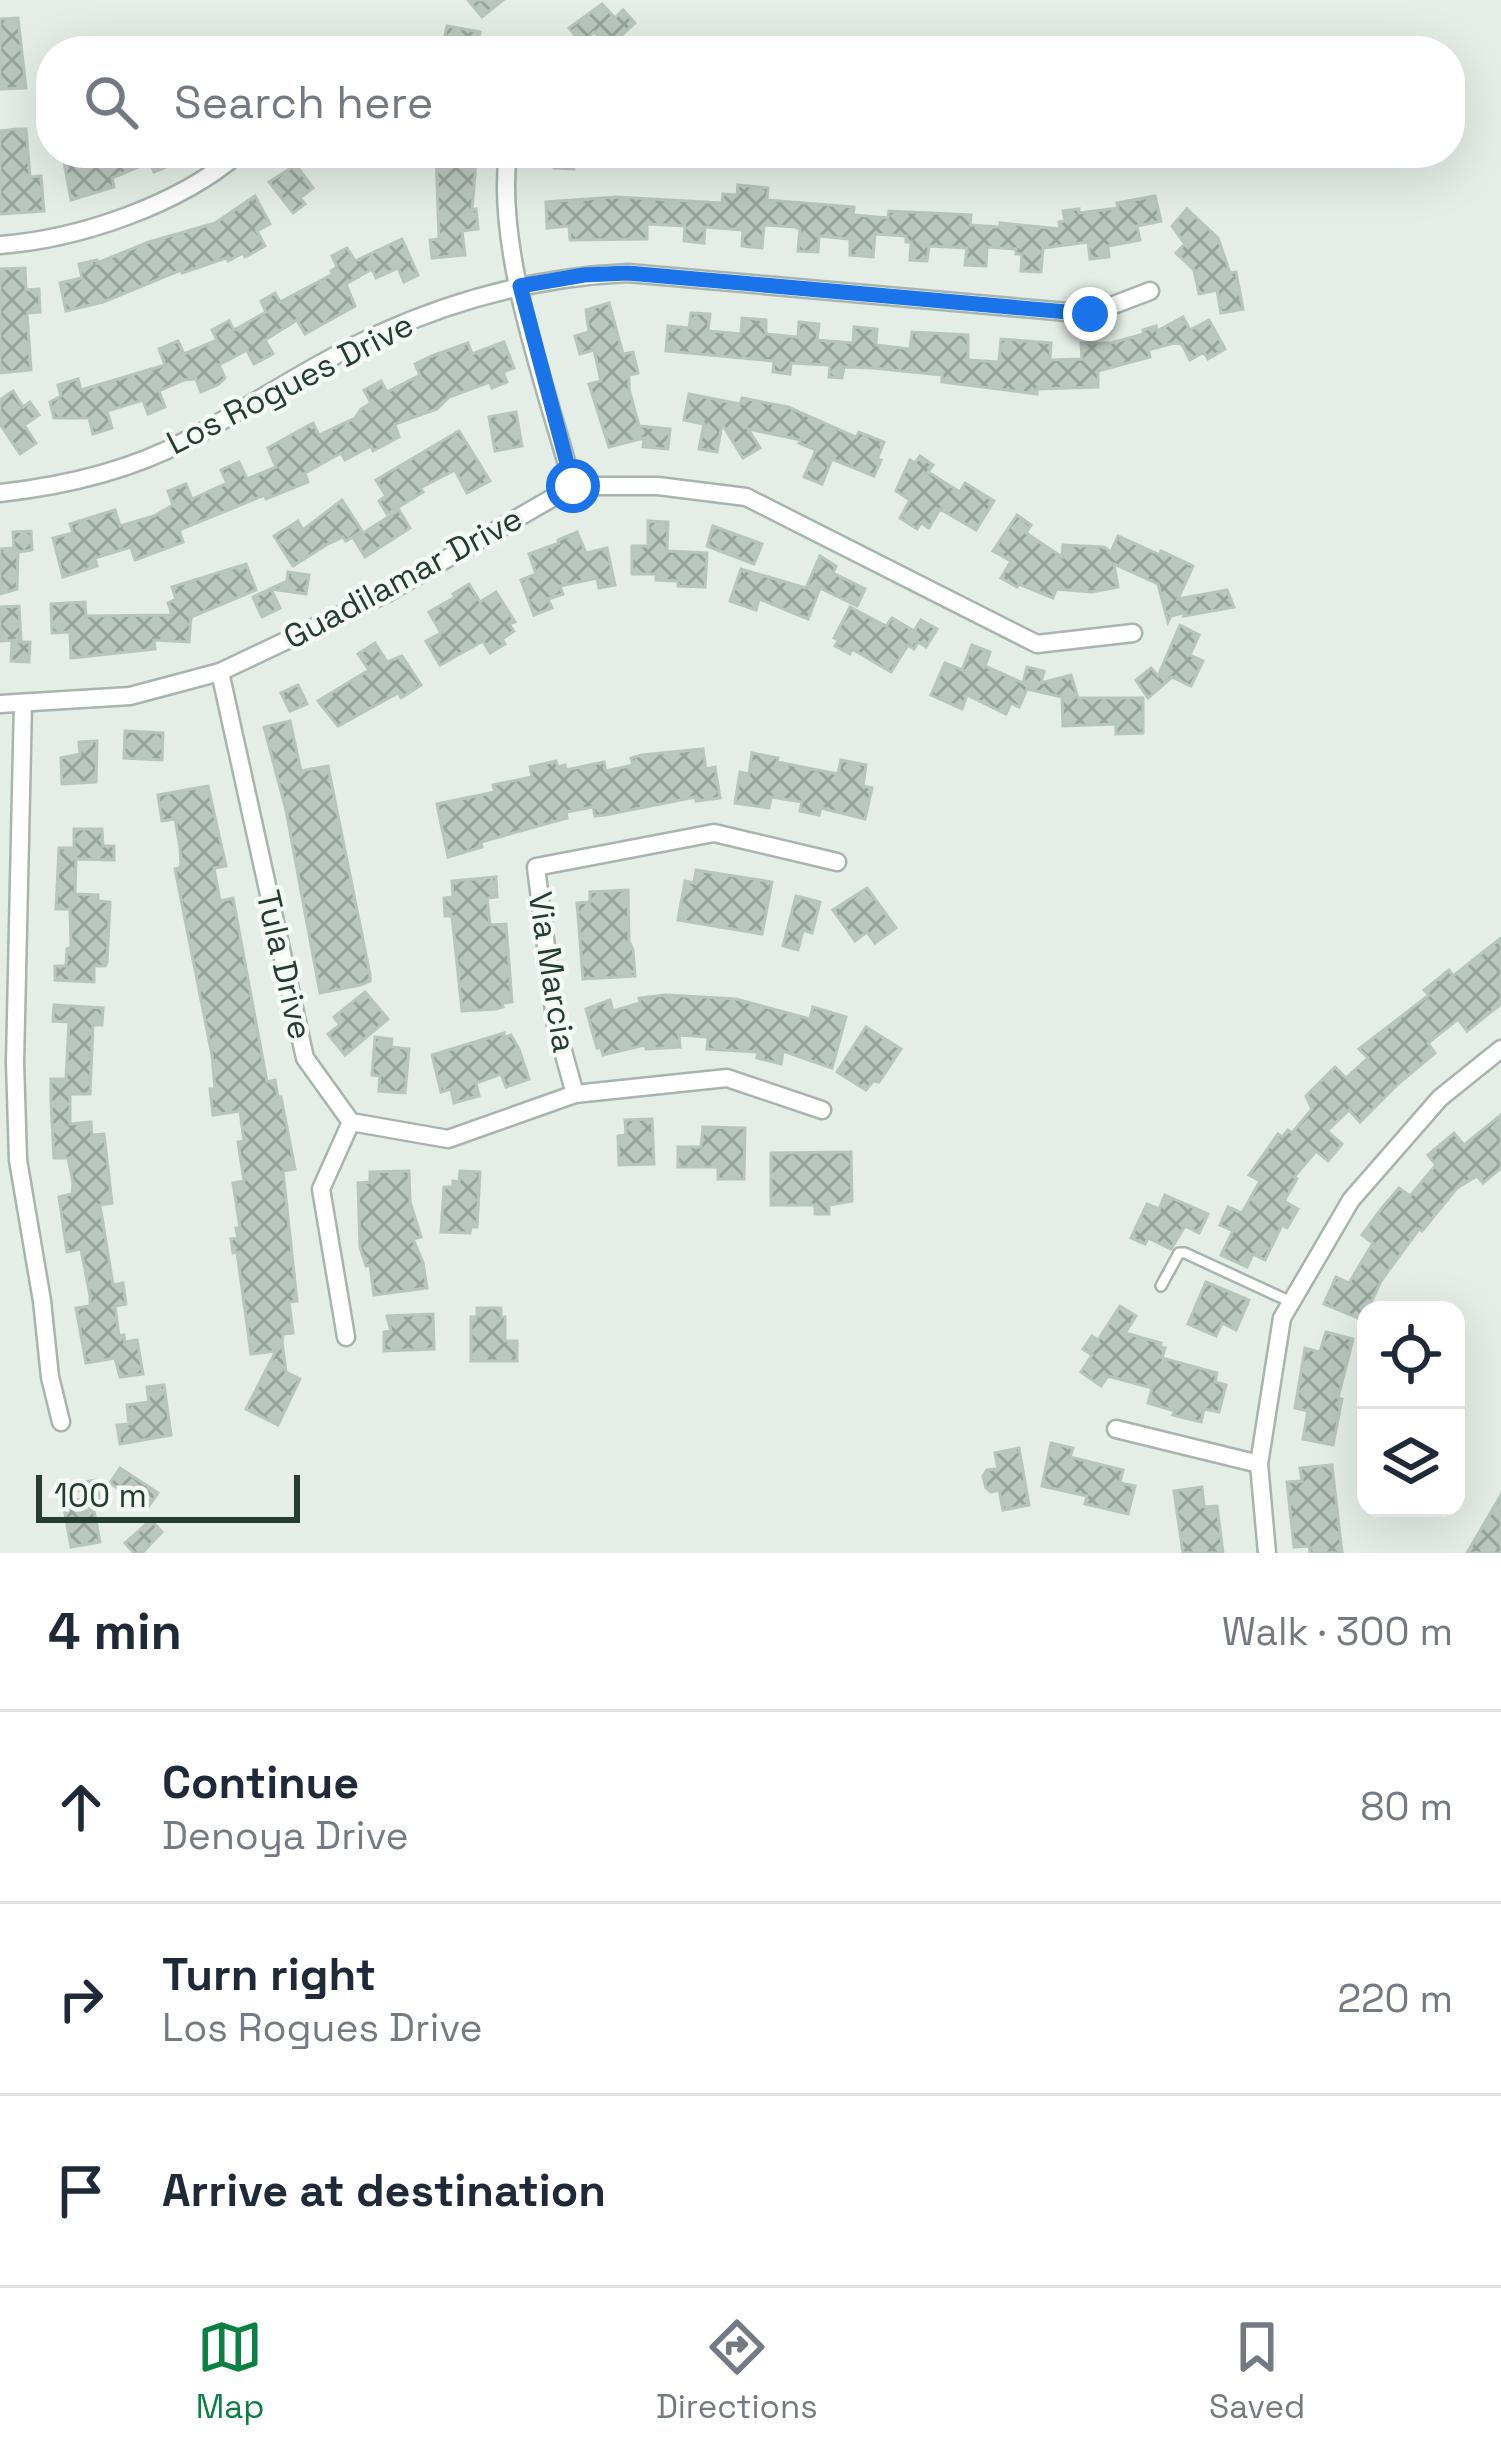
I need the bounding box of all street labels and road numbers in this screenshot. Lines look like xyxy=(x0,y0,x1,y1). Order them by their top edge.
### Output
street label: Los Rogues Drive xyxy=(160,304,420,464)
street label: Guadilamar Drive xyxy=(276,497,530,659)
street label: Tula Drive xyxy=(246,886,322,1044)
street label: Via Marcia xyxy=(519,889,585,1055)

